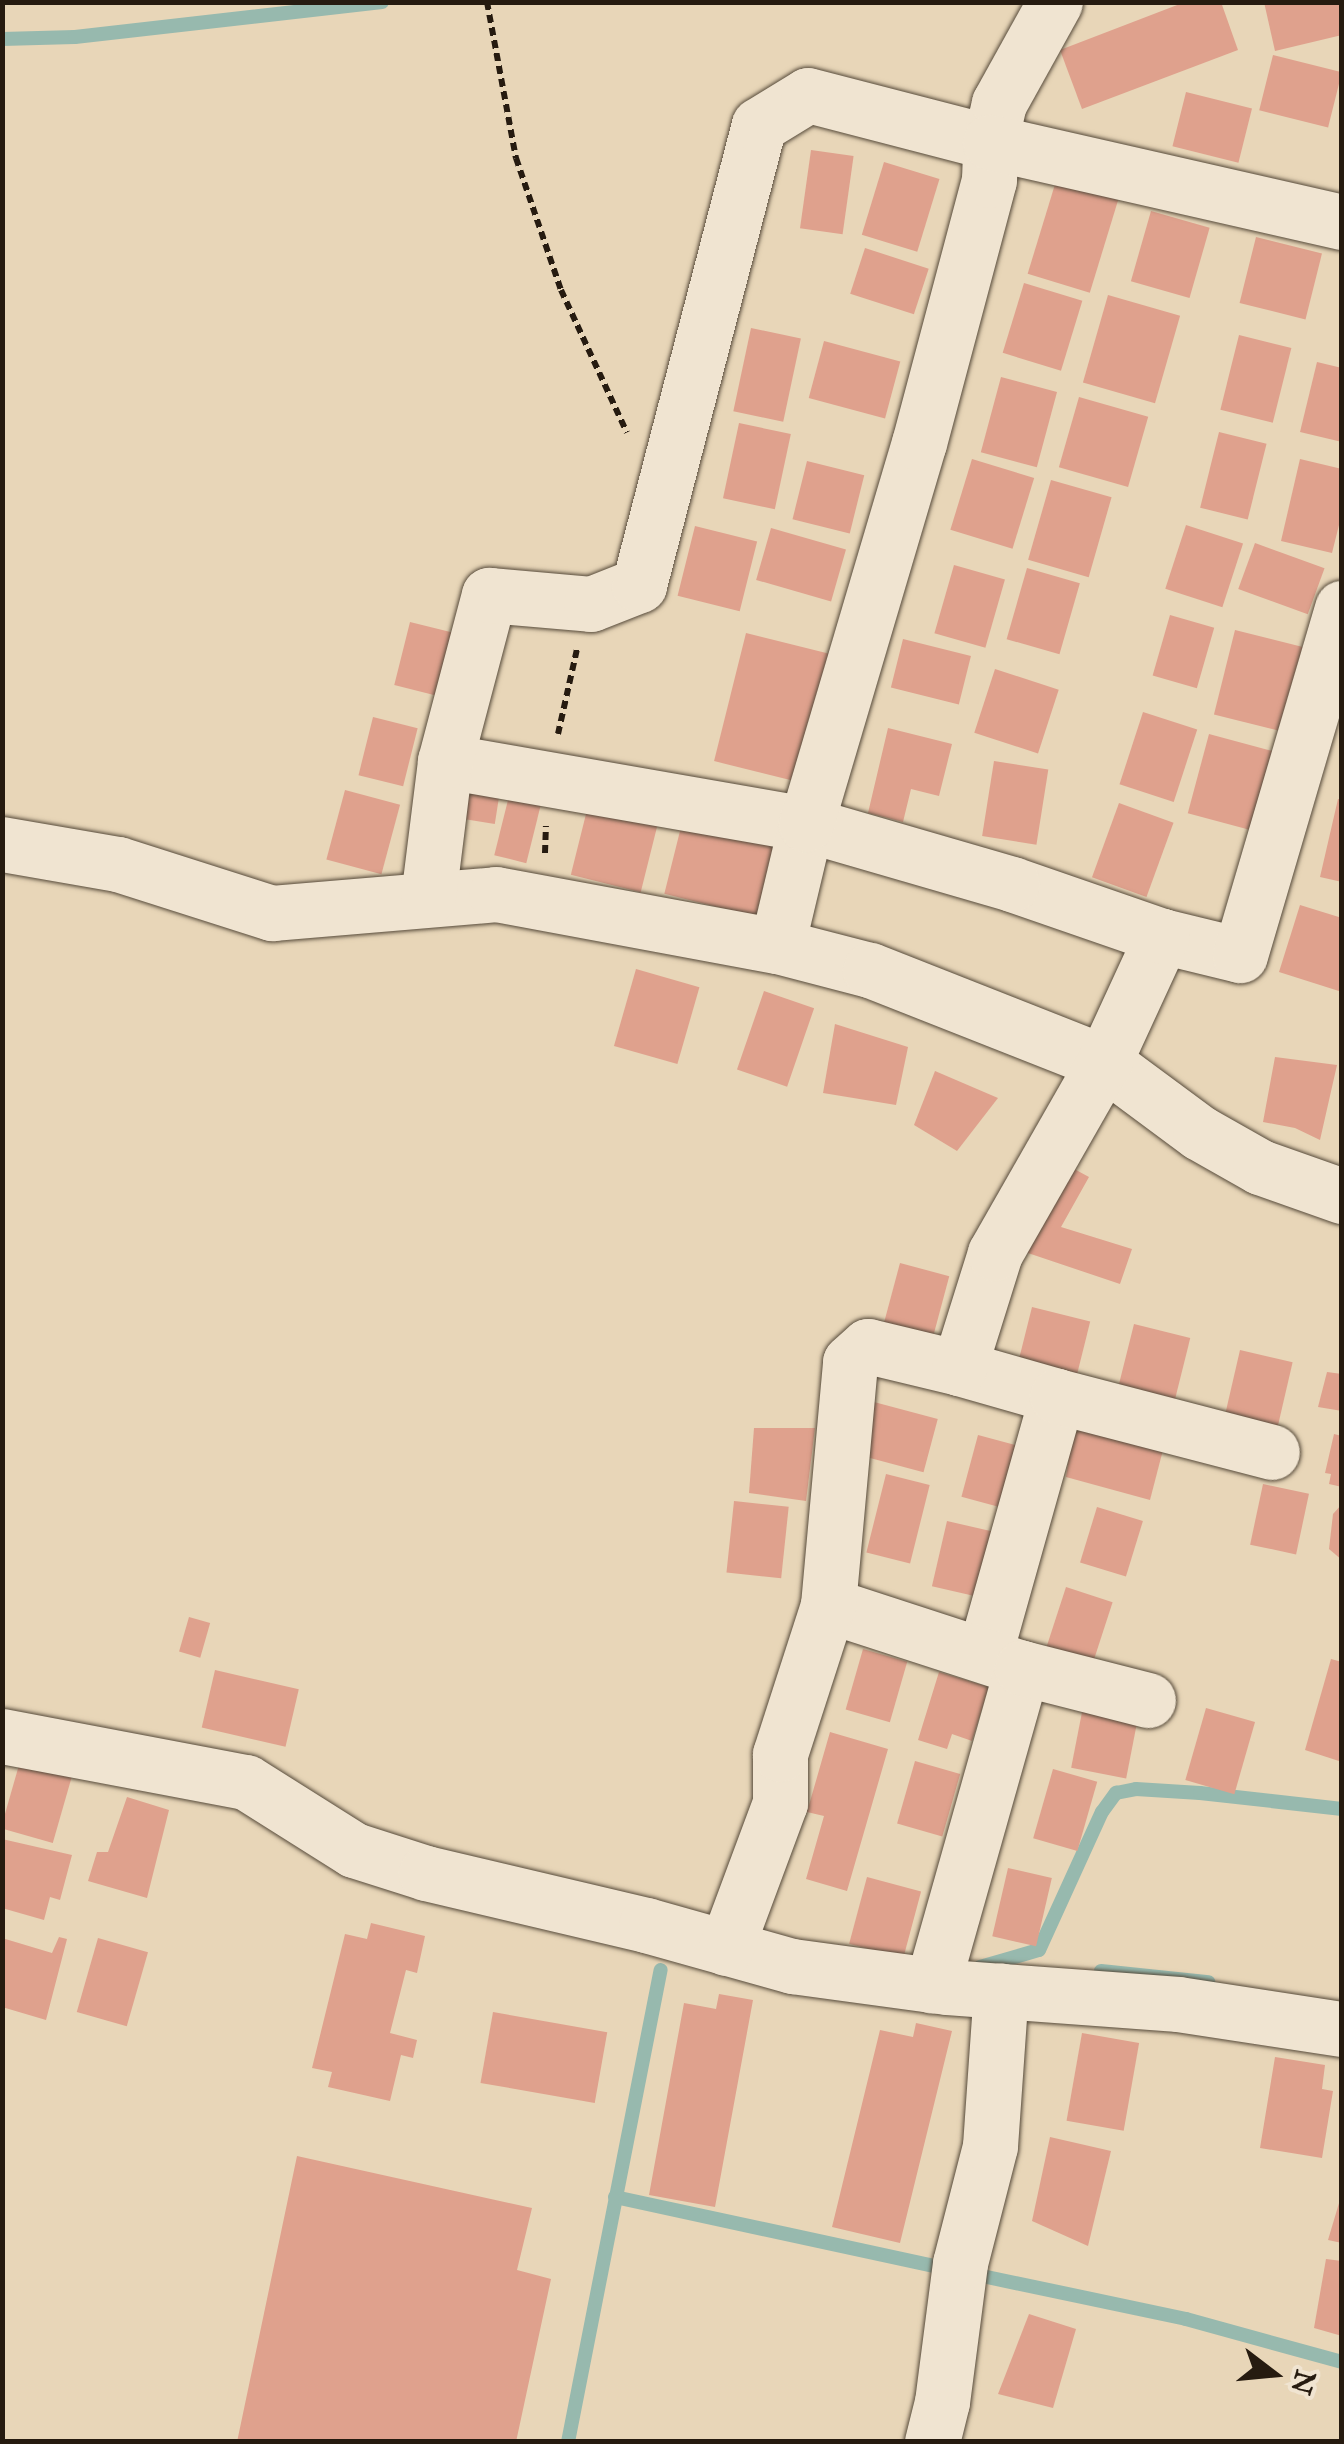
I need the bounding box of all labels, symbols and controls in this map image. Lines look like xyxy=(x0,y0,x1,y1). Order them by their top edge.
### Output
north arrow xyxy=(1224,2324,1324,2424)
text: N xyxy=(1283,2366,1323,2399)

